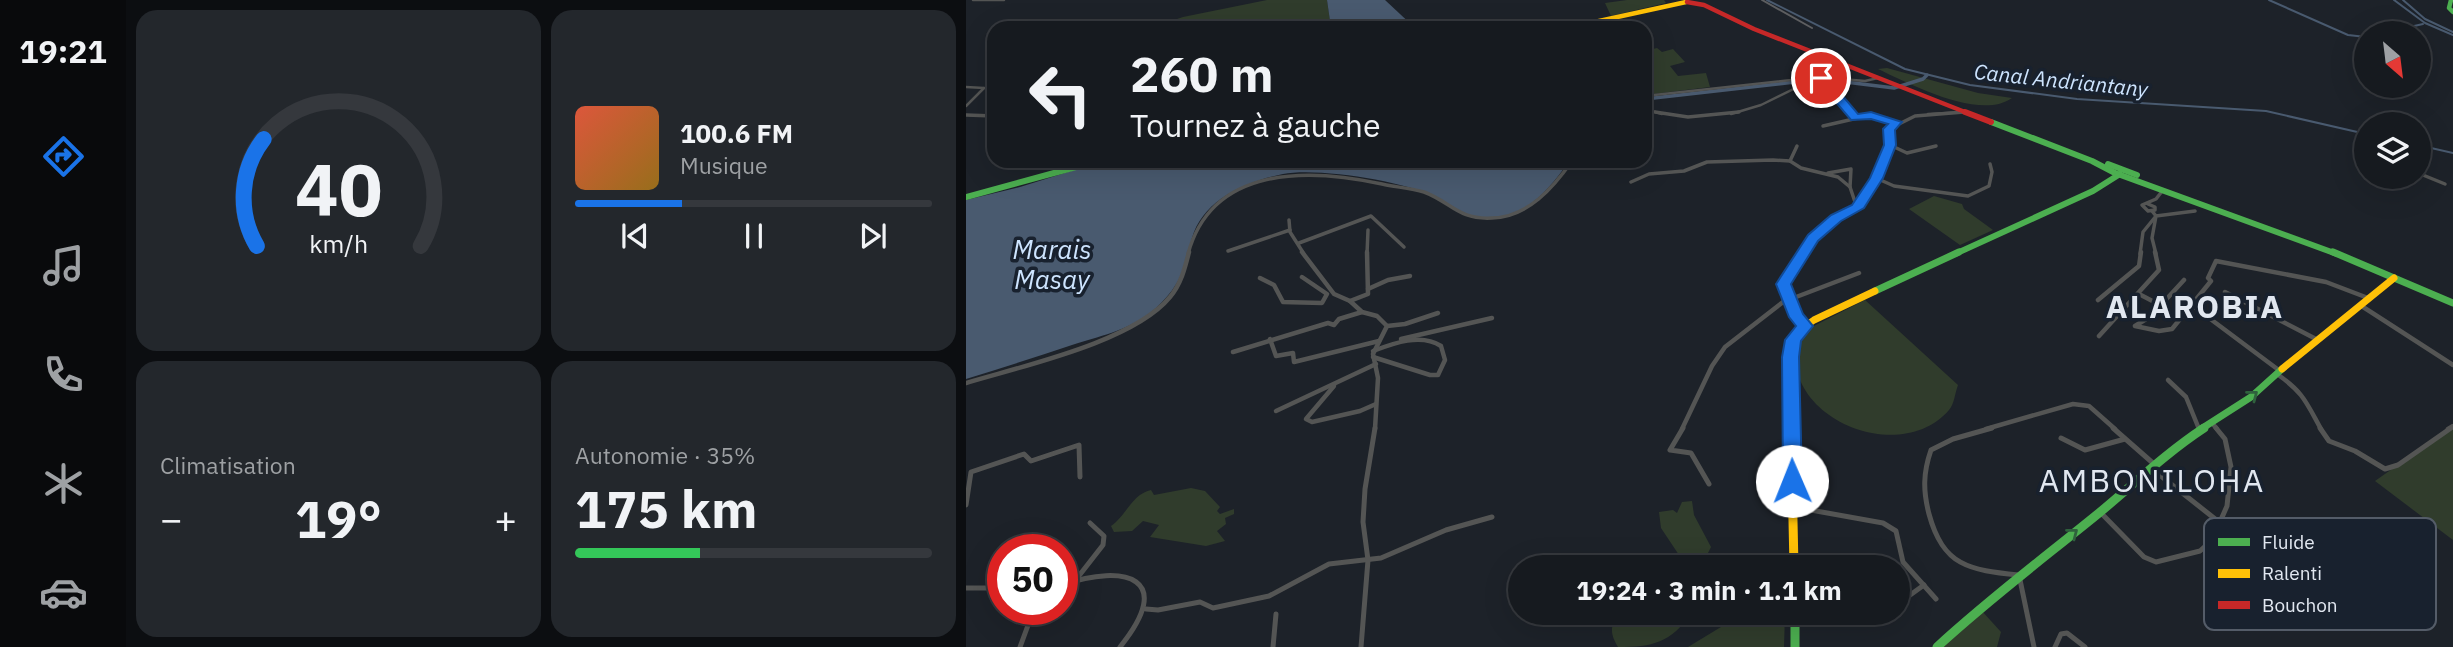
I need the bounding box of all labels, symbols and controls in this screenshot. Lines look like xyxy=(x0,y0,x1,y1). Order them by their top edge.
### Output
north arrow xyxy=(2354,21,2431,98)
map controls xyxy=(2354,21,2431,189)
text: 19:21 xyxy=(19,30,107,72)
text: 260 m xyxy=(1130,42,1274,105)
pin xyxy=(1791,48,1851,108)
icon: left xyxy=(1015,49,1106,140)
water label: Canal Andriantany xyxy=(1973,57,2150,103)
icon: arrive xyxy=(1802,59,1840,97)
text: Tournez à gauche xyxy=(1130,104,1381,146)
button: layers xyxy=(2354,112,2431,189)
text: 100.6 FM xyxy=(680,116,793,150)
icon: directions xyxy=(39,132,88,181)
text: 40 xyxy=(295,142,382,237)
text: Musique xyxy=(680,150,768,180)
icon: previous xyxy=(616,217,654,255)
icon: pause xyxy=(735,217,773,255)
icon: next xyxy=(854,217,892,255)
text: km/h xyxy=(309,227,368,260)
water label: Marais Masay xyxy=(1012,232,1092,296)
icon: music xyxy=(39,241,88,290)
district label: ALAROBIA xyxy=(2106,285,2284,327)
icon: phone xyxy=(39,350,88,399)
one-way arrow xyxy=(2245,390,2257,403)
text: Autonomie · 35% xyxy=(575,440,755,470)
position arrow xyxy=(1755,444,1829,518)
text: Climatisation xyxy=(160,450,296,480)
icon: climate xyxy=(39,459,88,508)
district label: AMBONILOHA xyxy=(2039,459,2265,501)
text: 175 km xyxy=(575,475,757,542)
text: 19° xyxy=(295,485,382,552)
text: − xyxy=(160,494,183,543)
text: + xyxy=(494,494,517,543)
legend xyxy=(2204,518,2436,630)
one-way arrow xyxy=(2065,528,2077,541)
text: Fluide xyxy=(2262,530,2315,554)
speed limit sign: 50 xyxy=(987,534,1078,625)
text: Ralenti xyxy=(2262,561,2322,585)
icon: car xyxy=(39,568,88,617)
text: 19:24 · 3 min · 1.1 km xyxy=(1576,573,1842,607)
text: Bouchon xyxy=(2262,593,2338,617)

